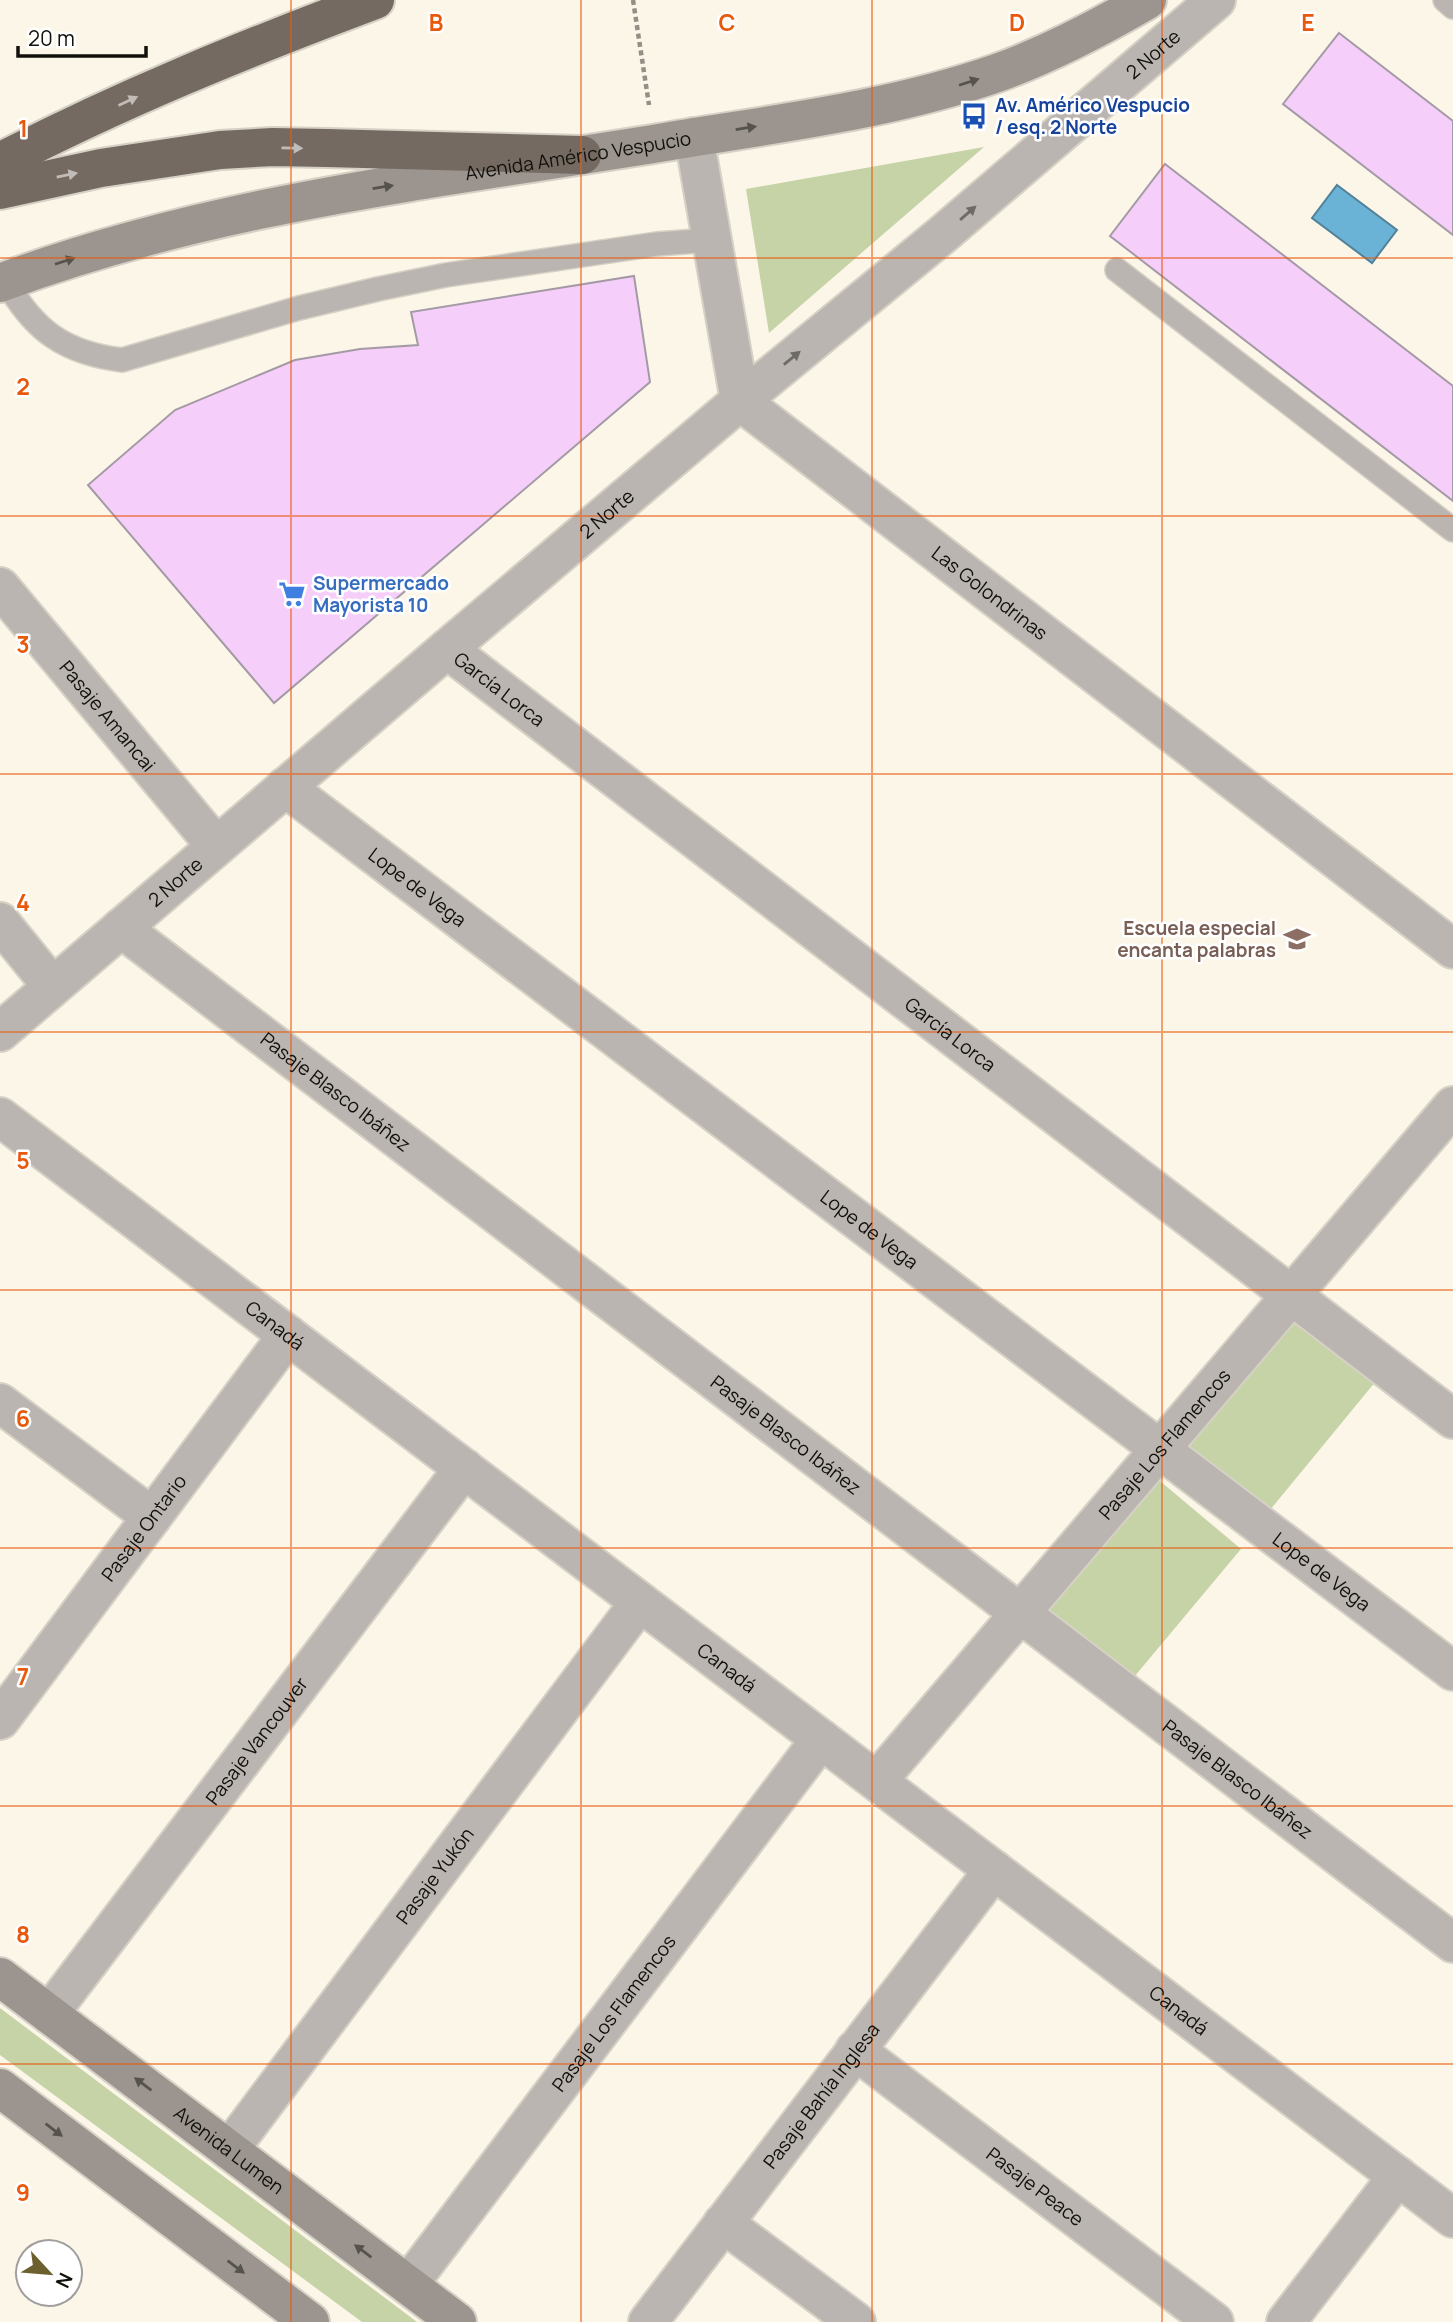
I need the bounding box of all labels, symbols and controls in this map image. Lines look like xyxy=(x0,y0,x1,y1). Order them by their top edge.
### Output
text: B xyxy=(429,6,443,38)
text: C xyxy=(719,6,736,38)
text: D xyxy=(1009,6,1025,38)
text: E xyxy=(1301,6,1315,38)
scale bar xyxy=(18,14,145,58)
street label: 2 Norte xyxy=(1120,23,1186,85)
text: 20 m xyxy=(28,24,75,52)
one-way arrow xyxy=(958,77,979,87)
place label: Av. Américo Vespucio / esq. 2 Norte xyxy=(995,92,1190,140)
one-way arrow xyxy=(118,95,138,107)
bus stop icon: Av. Américo Vespucio / esq. 2 Norte xyxy=(959,101,989,131)
text: 1 xyxy=(18,112,28,144)
one-way arrow xyxy=(735,122,757,133)
street label: Avenida Américo Vespucio xyxy=(463,125,693,186)
one-way arrow xyxy=(281,142,303,153)
one-way arrow xyxy=(56,169,78,180)
one-way arrow xyxy=(372,182,394,193)
one-way arrow xyxy=(959,206,976,221)
one-way arrow xyxy=(54,255,75,266)
one-way arrow xyxy=(784,351,801,366)
text: 2 xyxy=(16,370,30,402)
street label: 2 Norte xyxy=(574,483,640,544)
street label: Las Golondrinas xyxy=(926,540,1053,646)
place label: Supermercado Mayorista 10 xyxy=(313,570,449,618)
supermarket icon: Supermercado Mayorista 10 xyxy=(277,579,307,609)
text: 3 xyxy=(16,628,30,660)
street label: García Lorca xyxy=(448,646,550,732)
street label: Pasaje Amancai xyxy=(54,655,162,777)
street label: Lope de Vega xyxy=(363,842,472,933)
street label: 2 Norte xyxy=(143,851,208,912)
text: 4 xyxy=(16,886,30,918)
place label: Escuela especial encanta palabras xyxy=(1117,915,1276,963)
school or university icon: Escuela especial encanta palabras xyxy=(1282,924,1312,954)
street label: García Lorca xyxy=(900,991,1001,1078)
street label: Pasaje Blasco Ibáñez xyxy=(255,1026,416,1157)
text: 5 xyxy=(16,1144,30,1176)
street label: Lope de Vega xyxy=(815,1184,924,1275)
street label: Canadá xyxy=(240,1295,310,1356)
street label: Pasaje Los Flamencos xyxy=(1093,1363,1236,1525)
street label: Pasaje Blasco Ibáñez xyxy=(705,1369,866,1500)
text: 6 xyxy=(16,1402,30,1434)
street label: Pasaje Ontario xyxy=(95,1469,192,1587)
street label: Lope de Vega xyxy=(1267,1526,1376,1617)
street label: Canadá xyxy=(692,1637,762,1699)
text: 7 xyxy=(17,1660,29,1692)
street label: Pasaje Vancouver xyxy=(200,1672,314,1810)
street label: Pasaje Blasco Ibáñez xyxy=(1157,1713,1318,1845)
street label: Pasaje Yukón xyxy=(390,1822,480,1929)
text: 8 xyxy=(16,1918,30,1950)
street label: Pasaje Los Flamencos xyxy=(546,1929,682,2097)
street label: Canadá xyxy=(1144,1979,1214,2041)
street label: Pasaje Bahía Inglesa xyxy=(757,2017,885,2174)
one-way arrow xyxy=(134,2078,152,2092)
street label: Avenida Lumen xyxy=(169,2100,290,2200)
one-way arrow xyxy=(45,2122,63,2137)
street label: Pasaje Peace xyxy=(981,2141,1089,2232)
text: 9 xyxy=(16,2176,30,2208)
north arrow xyxy=(14,2238,84,2308)
one-way arrow xyxy=(355,2244,373,2259)
one-way arrow xyxy=(227,2259,245,2273)
text: N xyxy=(50,2269,79,2292)

